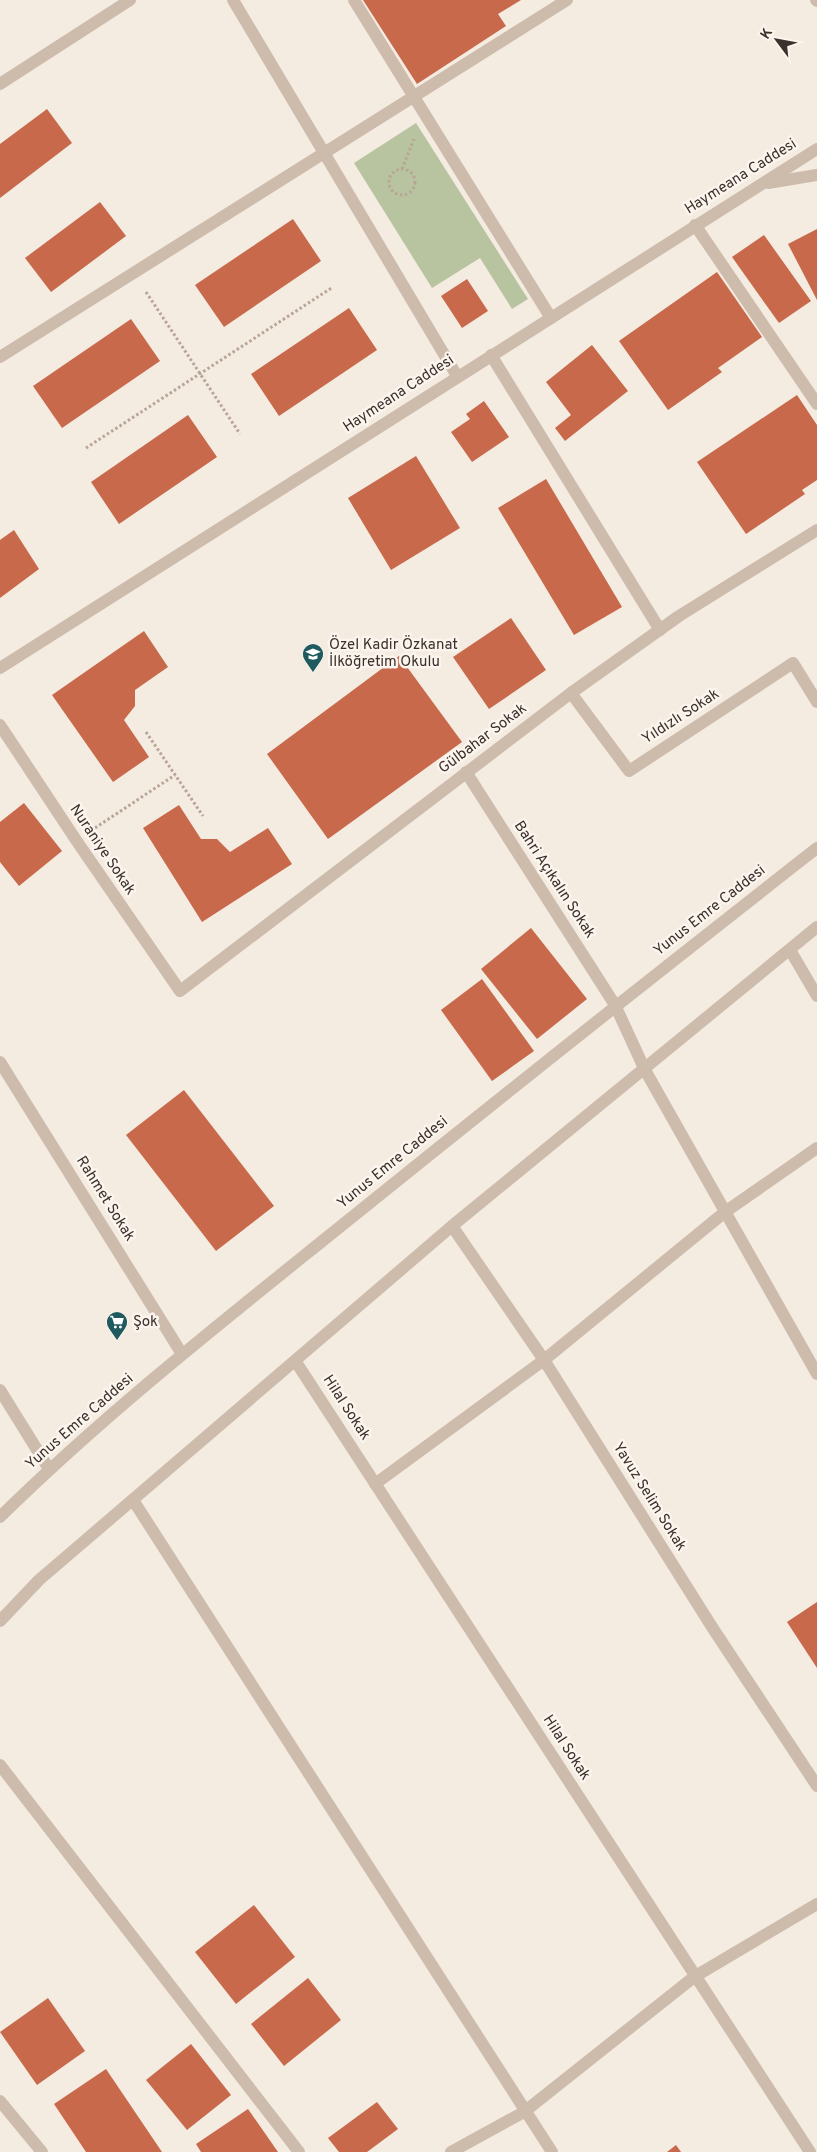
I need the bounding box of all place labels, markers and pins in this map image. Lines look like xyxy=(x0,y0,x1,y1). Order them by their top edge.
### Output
place label: Özel Kadir Özkanat İlköğretim Okulu xyxy=(329,635,458,672)
school or university icon: Özel Kadir Özkanat İlköğretim Okulu xyxy=(301,642,325,673)
supermarket icon: Şok xyxy=(105,1310,129,1341)
place label: Şok xyxy=(133,1313,158,1332)

